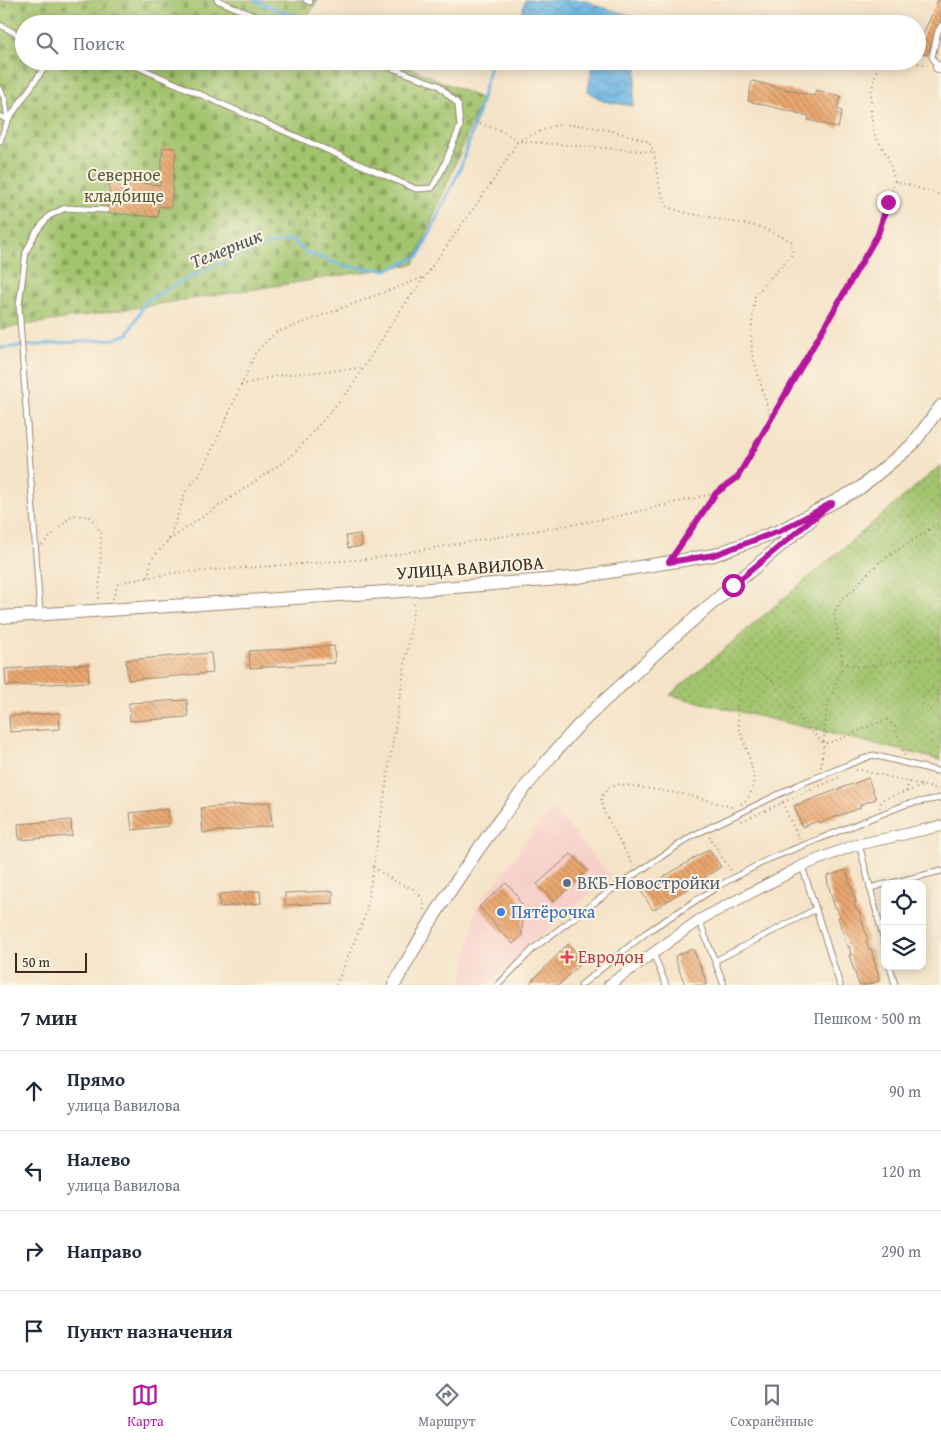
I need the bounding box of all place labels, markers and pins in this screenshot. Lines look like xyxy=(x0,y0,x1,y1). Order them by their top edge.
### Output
place label: ВКБ-Новостройки xyxy=(577,869,720,896)
marker: ВКБ-Новостройки xyxy=(561,877,573,889)
place label: Пятёрочка xyxy=(511,898,596,925)
marker: Пятёрочка xyxy=(495,906,507,918)
place label: Евродон xyxy=(578,943,644,970)
marker: Евродон xyxy=(560,950,574,964)

